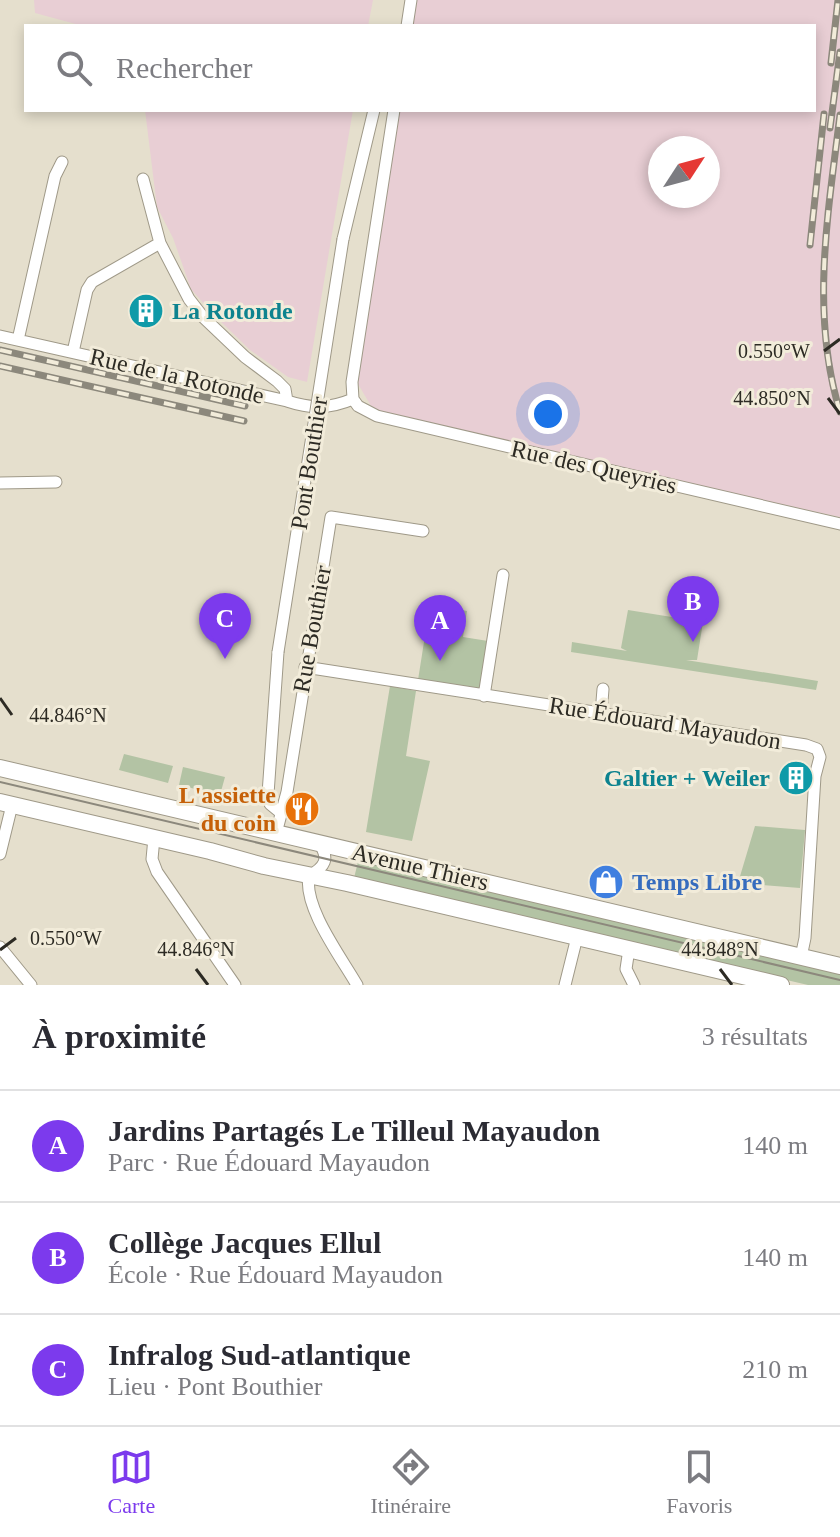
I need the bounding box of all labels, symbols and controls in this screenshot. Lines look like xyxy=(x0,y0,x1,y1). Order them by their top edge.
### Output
search box xyxy=(24,24,816,112)
icon: search xyxy=(52,46,96,90)
text: Rechercher xyxy=(116,51,253,84)
north arrow xyxy=(648,136,720,208)
building icon: La Rotonde xyxy=(127,292,165,330)
place label: La Rotonde xyxy=(172,298,293,324)
text: 0.550°W xyxy=(738,340,810,362)
street label: Rue de la Rotonde xyxy=(87,343,267,409)
text: 44.850°N xyxy=(733,387,811,409)
your location xyxy=(528,394,568,434)
street label: Pont Bouthier xyxy=(286,395,332,531)
street label: Rue des Queyries xyxy=(509,435,679,499)
street label: Rue Bouthier xyxy=(288,563,336,695)
pin: B xyxy=(667,576,719,642)
pin: C xyxy=(199,593,251,659)
pin: A xyxy=(414,595,466,661)
street label: Rue Édouard Mayaudon xyxy=(547,692,783,754)
text: 44.846°N xyxy=(29,704,107,726)
building icon: Galtier + Weiler xyxy=(777,759,815,797)
place label: Galtier + Weiler xyxy=(604,765,770,791)
place label: L'assiette du coin xyxy=(179,782,276,836)
restaurant icon: L'assiette du coin xyxy=(283,790,321,828)
street label: Avenue Thiers xyxy=(349,839,491,895)
shop icon: Temps Libre xyxy=(587,863,625,901)
place label: Temps Libre xyxy=(632,869,762,895)
text: 0.550°W xyxy=(30,927,102,949)
text: 44.846°N xyxy=(157,938,235,960)
text: 44.848°N xyxy=(681,938,759,960)
text: À proximité xyxy=(32,1018,206,1055)
text: 3 résultats xyxy=(702,1022,808,1051)
text: Jardins Partagés Le Tilleul Mayaudon xyxy=(108,1114,600,1147)
text: A xyxy=(49,1131,67,1160)
text: 140 m xyxy=(742,1131,808,1160)
text: Parc · Rue Édouard Mayaudon xyxy=(108,1148,430,1177)
text: Collège Jacques Ellul xyxy=(108,1226,381,1259)
text: B xyxy=(49,1243,67,1272)
text: 140 m xyxy=(742,1243,808,1272)
text: École · Rue Édouard Mayaudon xyxy=(108,1260,443,1289)
text: Infralog Sud-atlantique xyxy=(108,1338,411,1371)
text: C xyxy=(49,1355,67,1384)
text: 210 m xyxy=(742,1355,808,1384)
text: Lieu · Pont Bouthier xyxy=(108,1372,322,1401)
tab: Carte xyxy=(108,1445,155,1519)
tab: Itinéraire xyxy=(371,1445,451,1519)
tab: Favoris xyxy=(666,1445,732,1519)

